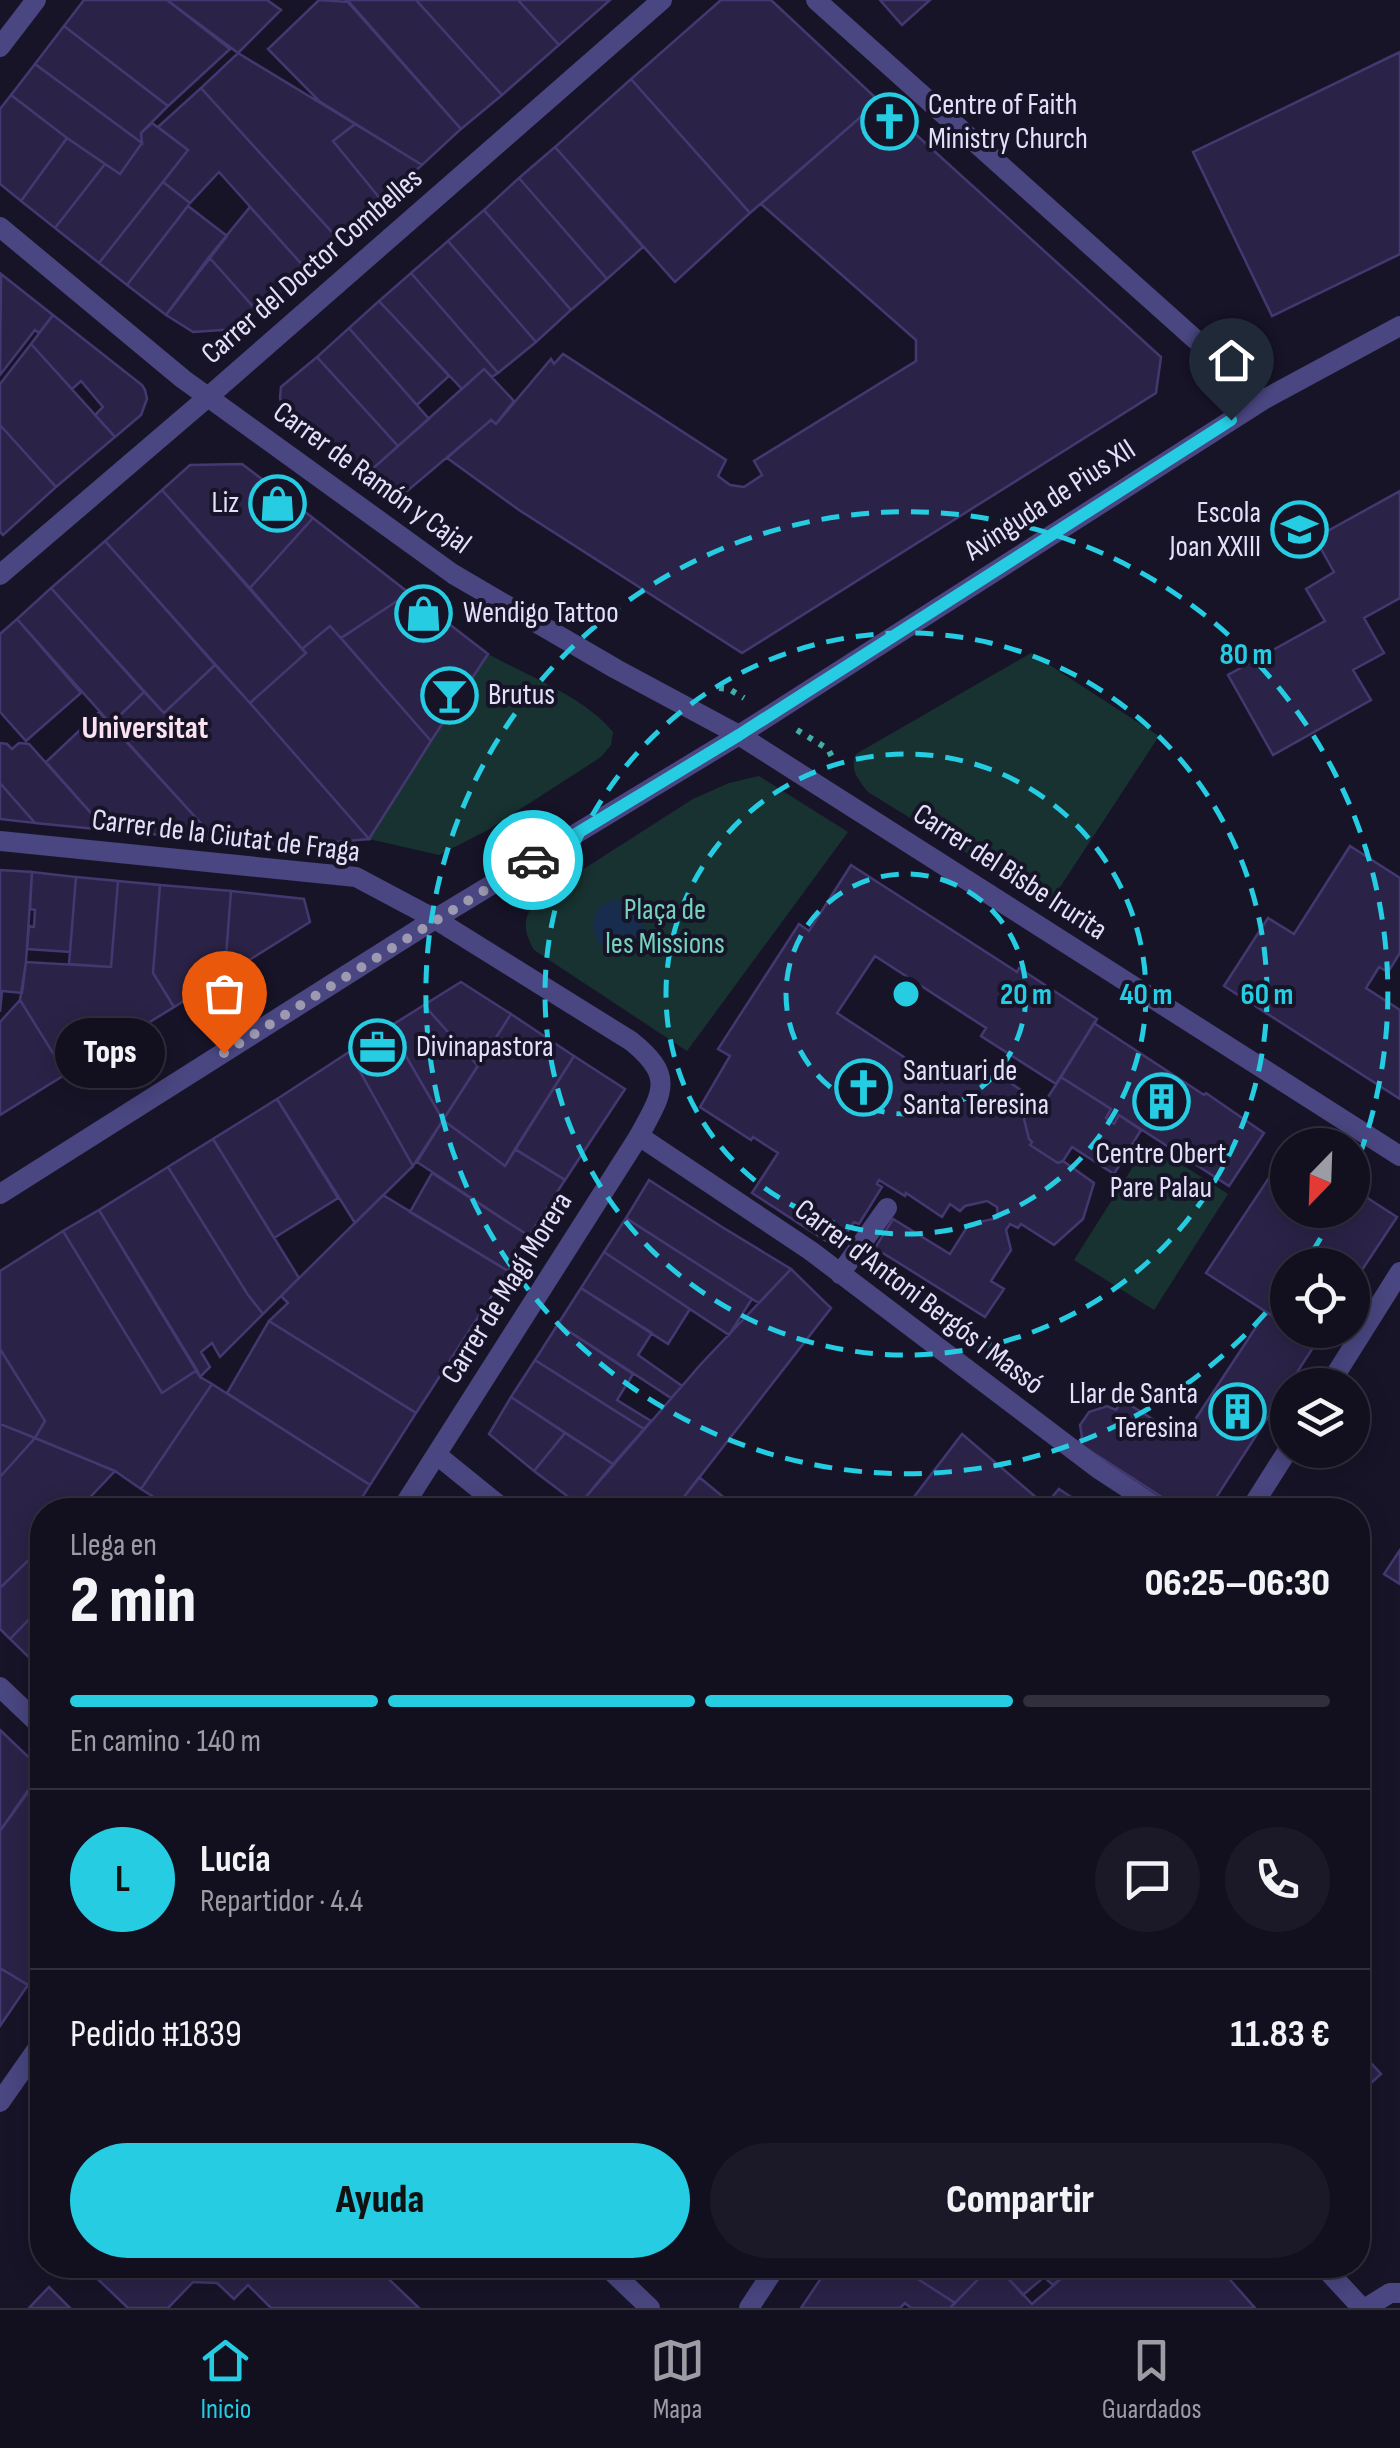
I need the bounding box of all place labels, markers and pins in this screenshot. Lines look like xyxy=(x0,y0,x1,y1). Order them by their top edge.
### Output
place label: Centre of Faith Ministry Church xyxy=(928,87,1088,157)
church icon: Centre of Faith Ministry Church xyxy=(859,92,919,152)
pin xyxy=(1189,318,1274,421)
shop icon: Liz xyxy=(248,473,308,533)
place label: Liz xyxy=(212,485,239,521)
place label: Escola Joan XXIII xyxy=(1168,495,1261,565)
school or university icon: Escola Joan XXIII xyxy=(1270,500,1330,560)
shop icon: Wendigo Tattoo xyxy=(394,583,454,643)
place label: Wendigo Tattoo xyxy=(463,595,619,631)
bar icon: Brutus xyxy=(419,665,479,725)
place label: Brutus xyxy=(488,677,555,713)
pin xyxy=(182,951,267,1054)
centre of rings xyxy=(888,976,924,1012)
office icon: Divinapastora xyxy=(347,1017,407,1077)
callout: Tops xyxy=(54,1018,164,1088)
place label: Divinapastora xyxy=(416,1029,554,1065)
place label: Santuari de Santa Teresina xyxy=(903,1053,1049,1123)
church icon: Santuari de Santa Teresina xyxy=(834,1058,894,1118)
building icon: Centre Obert Pare Palau xyxy=(1131,1072,1191,1132)
place label: Centre Obert Pare Palau xyxy=(1096,1136,1226,1206)
place label: Llar de Santa Teresina xyxy=(1069,1376,1198,1446)
building icon: Llar de Santa Teresina xyxy=(1207,1381,1267,1441)

